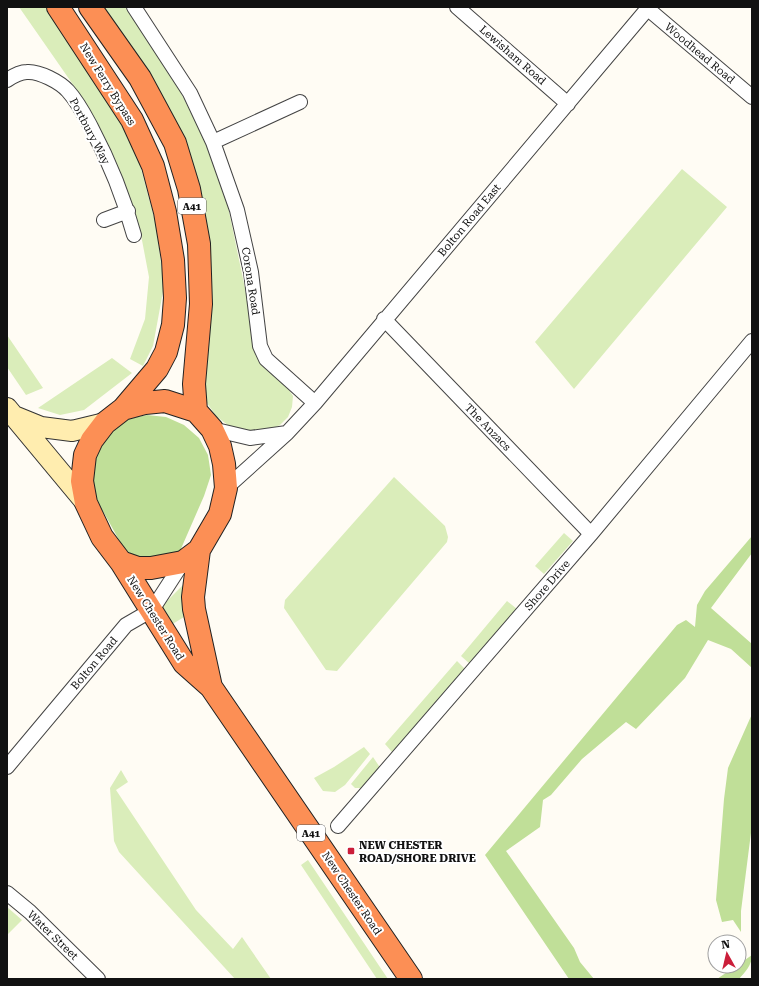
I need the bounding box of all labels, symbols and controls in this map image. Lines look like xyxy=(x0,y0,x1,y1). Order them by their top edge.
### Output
street label: Woodhead Road xyxy=(662,20,737,86)
street label: Lewisham Road xyxy=(477,23,548,88)
street label: New Ferry Bypass xyxy=(77,41,138,128)
street label: Portbury Way xyxy=(67,96,113,167)
street label: Bolton Road East xyxy=(435,182,503,259)
road number: A41 xyxy=(178,198,206,214)
street label: Corona Road xyxy=(239,246,262,316)
street label: The Anzacs xyxy=(462,401,513,454)
street label: Shore Drive xyxy=(522,557,573,613)
street label: New Chester Road xyxy=(124,574,187,663)
street label: Bolton Road xyxy=(68,634,120,692)
road number: A41 xyxy=(297,825,325,841)
place label: NEW CHESTER ROAD/SHORE DRIVE xyxy=(359,839,476,865)
marker: NEW CHESTER ROAD/SHORE DRIVE xyxy=(346,846,356,856)
street label: New Chester Road xyxy=(319,849,384,937)
street label: Water Street xyxy=(25,908,81,963)
north arrow xyxy=(707,934,747,974)
text: N xyxy=(721,937,731,952)

